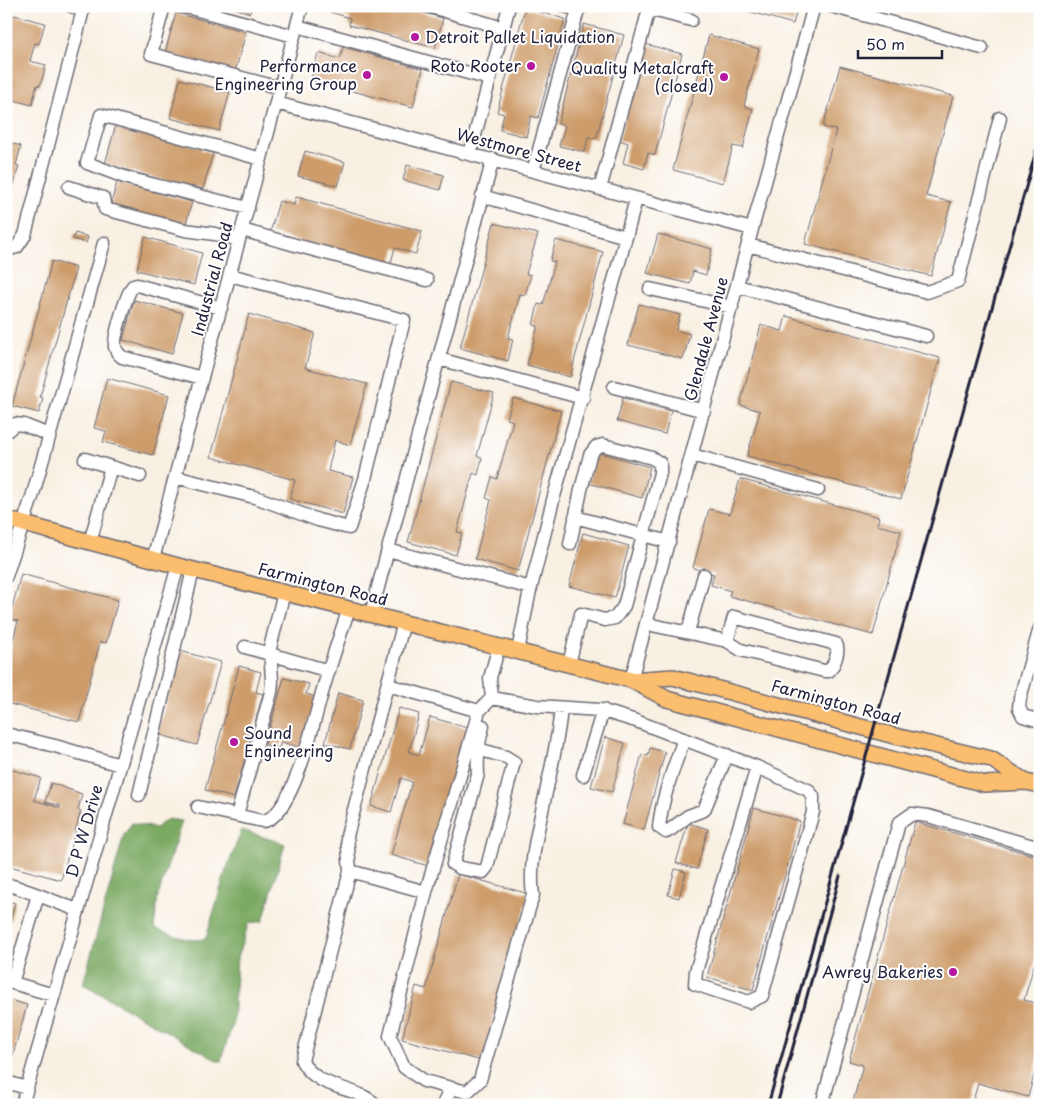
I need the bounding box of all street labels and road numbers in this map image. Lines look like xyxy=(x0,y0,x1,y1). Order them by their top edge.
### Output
street label: Westmore Street xyxy=(454,121,585,177)
street label: Industrial Road xyxy=(184,219,238,338)
street label: Glendale Avenue xyxy=(677,274,733,404)
street label: Farmington Road xyxy=(256,555,391,611)
street label: Farmington Road xyxy=(769,672,904,730)
street label: D P W Drive xyxy=(58,782,108,880)

